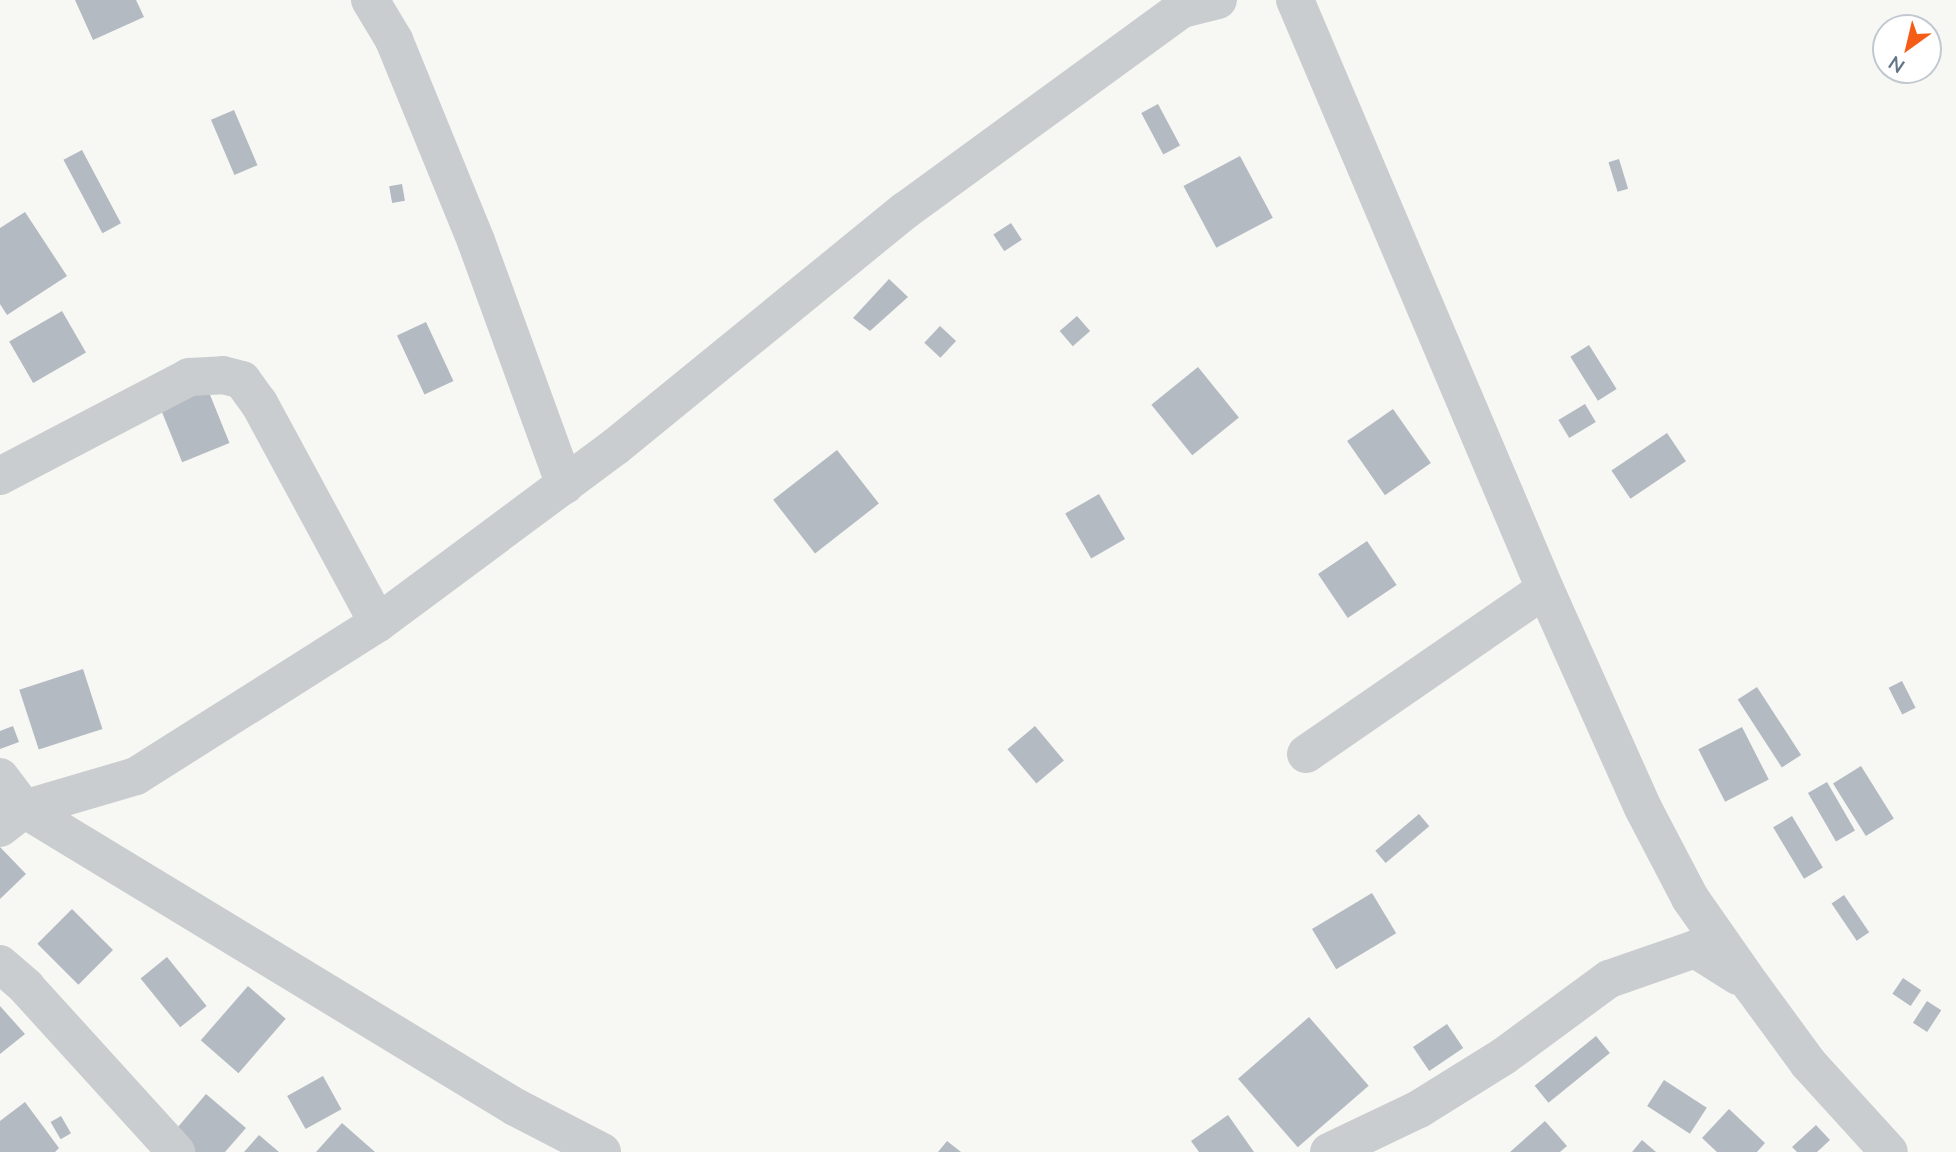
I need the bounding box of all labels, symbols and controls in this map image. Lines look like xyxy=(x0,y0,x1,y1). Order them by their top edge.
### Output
north arrow xyxy=(1872,14,1942,84)
text: N xyxy=(1884,51,1909,79)

